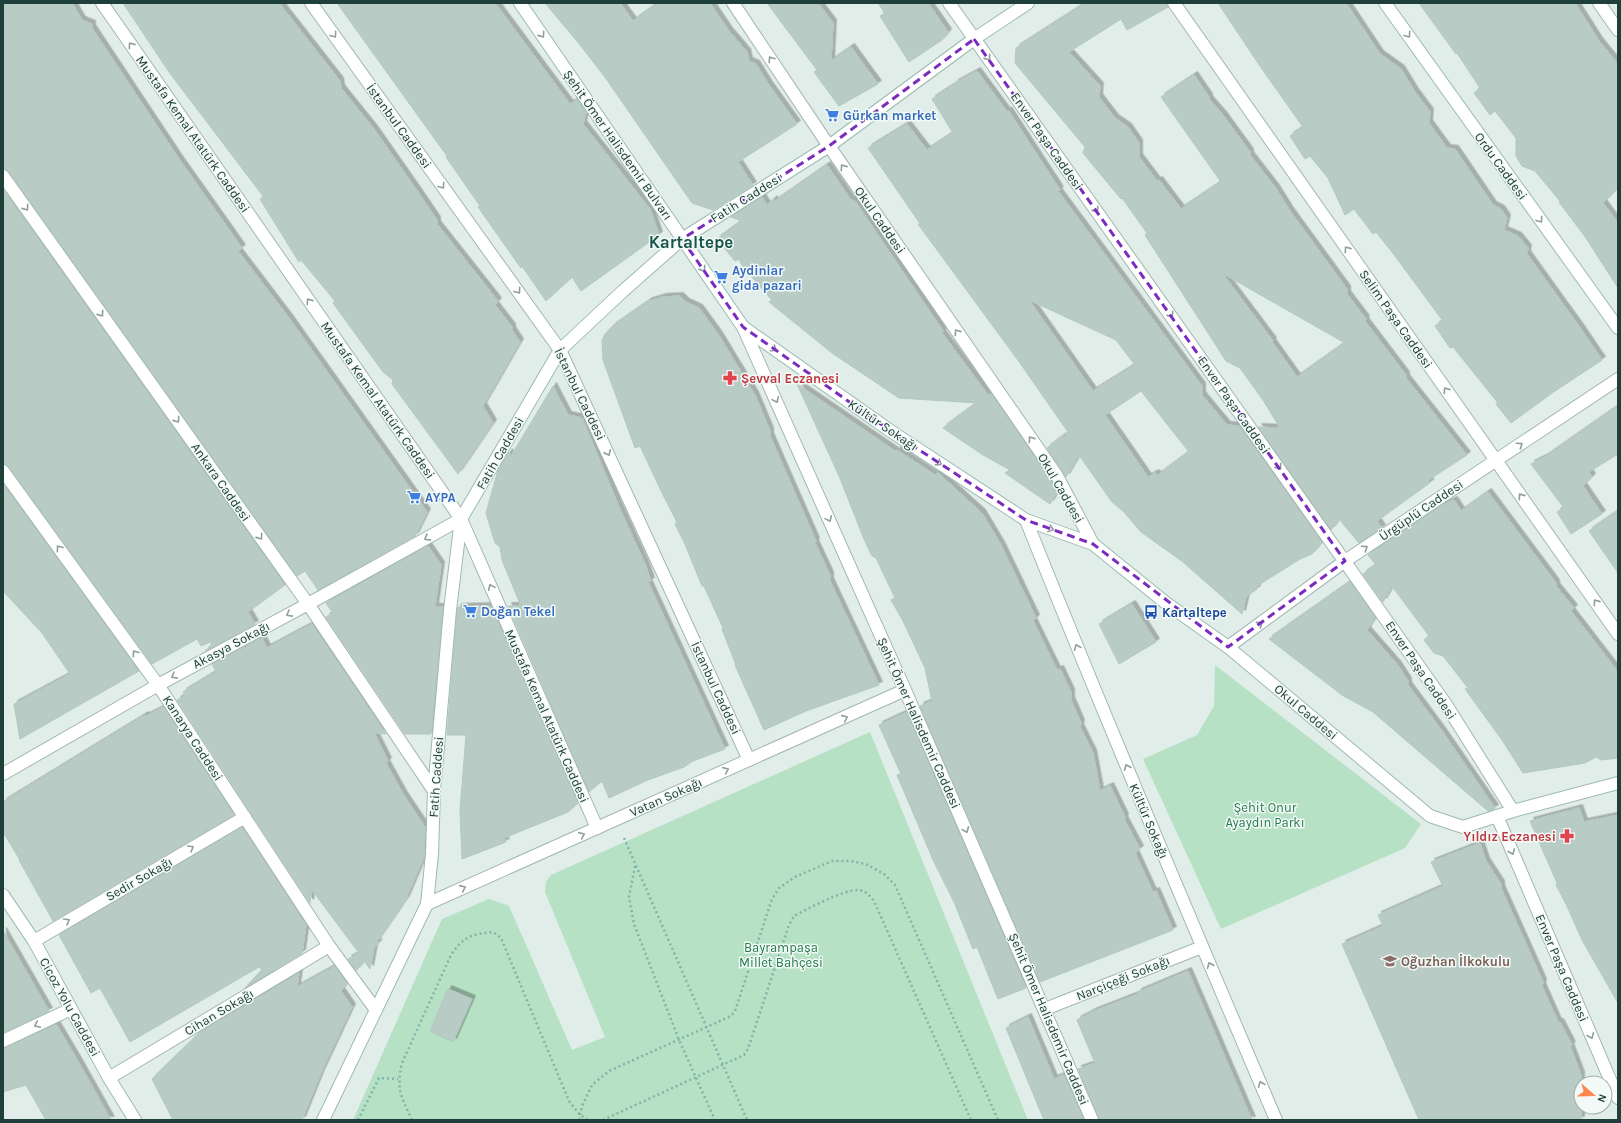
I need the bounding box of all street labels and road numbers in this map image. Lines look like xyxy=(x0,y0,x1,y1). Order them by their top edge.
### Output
street label: Mustafa Kemal Atatürk Caddesi xyxy=(133,53,253,215)
street label: Şehit Ömer Halisdemir Bulvarı xyxy=(560,67,676,223)
street label: İstanbul Caddesi xyxy=(363,81,435,171)
street label: Enver Paşa Caddesi xyxy=(1008,89,1086,193)
street label: Ordu Caddesi xyxy=(1472,129,1530,203)
street label: Fatih Caddesi xyxy=(708,170,784,226)
street label: Okul Caddesi xyxy=(851,184,909,256)
street label: Selim Paşa Caddesi xyxy=(1356,267,1436,371)
street label: Mustafa Kemal Atatürk Caddesi xyxy=(318,319,438,481)
street label: İstanbul Caddesi xyxy=(551,346,609,442)
street label: Enver Paşa Caddesi xyxy=(1195,353,1273,457)
street label: Kültür Sokağı xyxy=(845,396,921,454)
street label: Fatih Caddesi xyxy=(473,414,527,492)
street label: Ankara Caddesi xyxy=(188,440,254,524)
street label: Okul Caddesi xyxy=(1035,450,1087,526)
street label: Ürgüplü Caddesi xyxy=(1375,475,1466,544)
street label: Akasya Sokağı xyxy=(190,618,272,672)
street label: Enver Paşa Caddesi xyxy=(1382,618,1460,722)
street label: Mustafa Kemal Atatürk Caddesi xyxy=(502,627,592,805)
street label: Şehit Ömer Halisdemir Caddesi xyxy=(874,635,965,811)
street label: İstanbul Caddesi xyxy=(688,639,744,737)
street label: Okul Caddesi xyxy=(1271,681,1341,743)
street label: Kanarya Caddesi xyxy=(160,692,226,784)
street label: Fatih Caddesi xyxy=(426,736,446,818)
street label: Vatan Sokağı xyxy=(627,774,705,820)
street label: Kültür Sokağı xyxy=(1126,781,1172,861)
street label: Sedir Sokağı xyxy=(103,854,175,904)
street label: Enver Paşa Caddesi xyxy=(1533,912,1591,1024)
street label: Şehit Ömer Halisdemir Caddesi xyxy=(1006,930,1093,1107)
street label: Narçiçeği Sokağı xyxy=(1074,952,1172,1004)
street label: Cicoz Yolu Caddesi xyxy=(37,955,103,1059)
street label: Cihan Sokağı xyxy=(182,985,256,1039)

